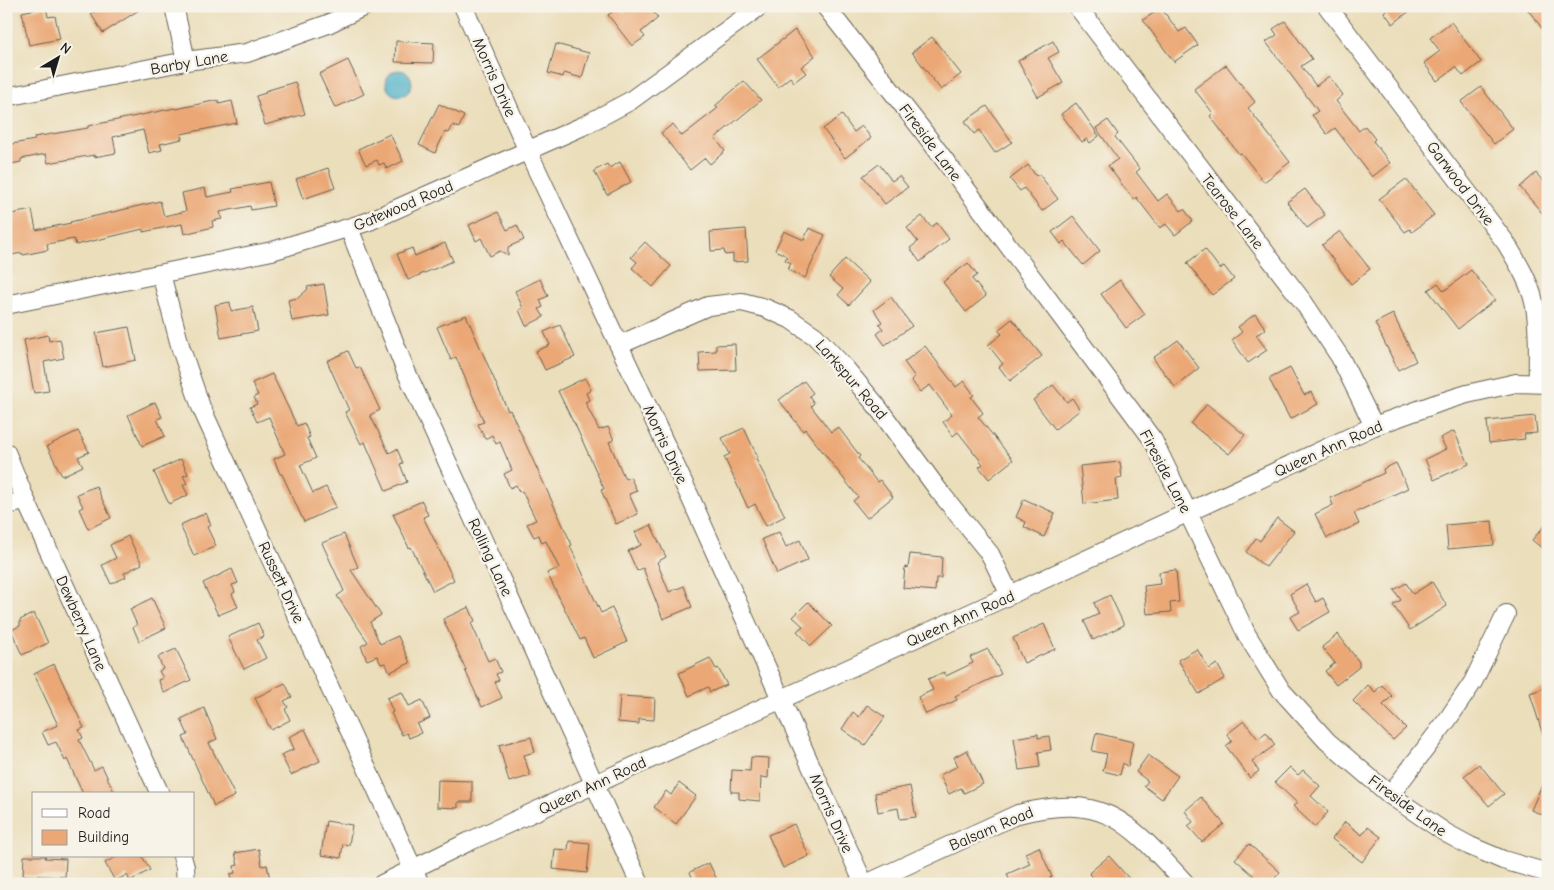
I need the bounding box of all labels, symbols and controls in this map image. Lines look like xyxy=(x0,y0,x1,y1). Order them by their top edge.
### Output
north arrow xyxy=(32,32,82,82)
street label: Morris Drive xyxy=(469,35,520,120)
text: N xyxy=(57,39,75,58)
street label: Barby Lane xyxy=(149,47,229,79)
street label: Fireside Lane xyxy=(895,100,965,185)
street label: Garwood Drive xyxy=(1423,138,1498,229)
street label: Tearose Lane xyxy=(1197,170,1267,253)
street label: Gatewood Road xyxy=(351,177,456,235)
street label: Larkspur Road xyxy=(812,336,891,423)
street label: Morris Drive xyxy=(639,402,691,487)
street label: Queen Ann Road xyxy=(1271,417,1385,481)
street label: Fireside Lane xyxy=(1136,427,1195,516)
street label: Rolling Lane xyxy=(464,516,516,599)
street label: Russett Drive xyxy=(254,539,308,626)
street label: Dewberry Lane xyxy=(52,573,110,674)
street label: Queen Ann Road xyxy=(903,587,1017,651)
street label: Queen Ann Road xyxy=(536,753,649,819)
street label: Morris Drive xyxy=(806,771,857,856)
street label: Fireside Lane xyxy=(1365,772,1450,840)
legend xyxy=(32,792,195,858)
street label: Balsam Road xyxy=(947,803,1036,855)
text: Road xyxy=(78,804,110,822)
text: Building xyxy=(78,828,129,846)

